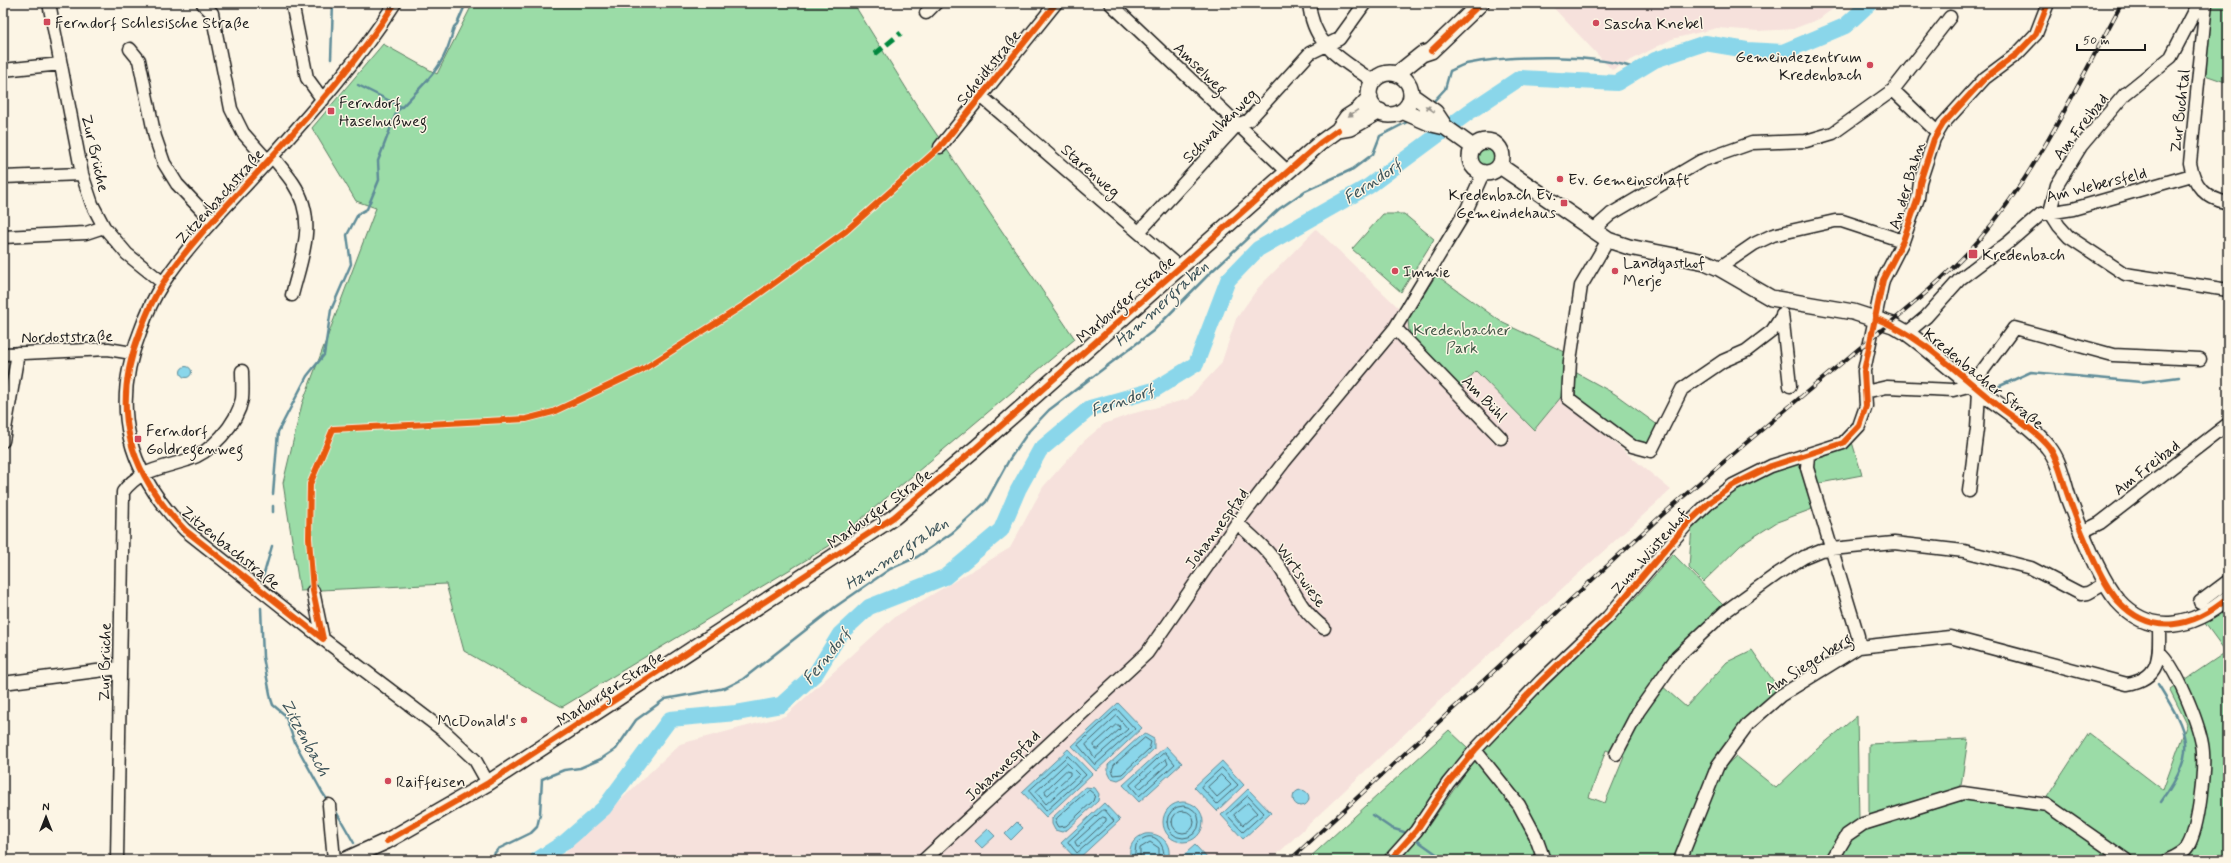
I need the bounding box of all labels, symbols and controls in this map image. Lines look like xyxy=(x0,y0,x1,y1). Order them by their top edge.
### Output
place label: Ferndorf Schlesische Straße xyxy=(55,13,250,34)
place label: Sascha Knebel xyxy=(1604,14,1703,35)
marker: Ferndorf Schlesische Straße xyxy=(42,17,52,27)
marker: Sascha Knebel xyxy=(1591,18,1601,28)
street label: Scheidtstraße xyxy=(952,26,1026,110)
scale bar xyxy=(2077,26,2145,52)
text: 50 m xyxy=(2083,33,2110,49)
street label: Amselweg xyxy=(1168,38,1231,101)
place label: Gemeindezentrum Kredenbach xyxy=(1735,47,1862,86)
marker: Gemeindezentrum Kredenbach xyxy=(1865,60,1875,70)
street label: Zur Buchtal xyxy=(2166,68,2195,154)
street label: Schwalbenweg xyxy=(1178,84,1263,169)
street label: Am Freibad xyxy=(2049,89,2114,164)
place label: Ferndorf Haselnußweg xyxy=(339,93,427,133)
one-way arrow xyxy=(1425,105,1435,113)
marker: Ferndorf Haselnußweg xyxy=(326,106,336,116)
one-way arrow xyxy=(1348,109,1358,117)
street label: Zur Brüche xyxy=(75,113,114,194)
street label: An der Bahn xyxy=(1884,138,1931,232)
street label: Starenweg xyxy=(1055,140,1124,203)
street label: Zitzenbachstraße xyxy=(171,144,269,250)
water label: Ferndorf xyxy=(1339,154,1407,209)
street label: Am Webersfeld xyxy=(2044,163,2149,208)
place label: Ev. Gemeinschaft xyxy=(1568,170,1689,191)
marker: Ev. Gemeinschaft xyxy=(1555,174,1565,184)
place label: Kredenbach Ev. Gemeindehaus xyxy=(1448,185,1556,224)
marker: Kredenbach Ev. Gemeindehaus xyxy=(1559,198,1569,208)
place label: Kredenbach xyxy=(1982,245,2065,266)
marker: Kredenbach xyxy=(1967,248,1979,260)
street label: Marburger Straße xyxy=(1072,251,1181,350)
place label: Landgasthof Merje xyxy=(1623,253,1705,292)
water label: Hammergraben xyxy=(1110,256,1215,353)
place label: Immie xyxy=(1403,262,1451,283)
marker: Immie xyxy=(1390,266,1400,276)
marker: Landgasthof Merje xyxy=(1610,266,1620,276)
park label: Kredenbacher Park xyxy=(1413,320,1511,359)
street label: Kredenbacher Straße xyxy=(1918,324,2048,434)
street label: Nordoststraße xyxy=(21,326,113,349)
street label: Am Bühl xyxy=(1457,371,1511,427)
water label: Ferndorf xyxy=(1088,379,1158,422)
place label: Ferndorf Goldregenweg xyxy=(146,421,244,461)
marker: Ferndorf Goldregenweg xyxy=(133,434,143,444)
street label: Am Freibad xyxy=(2109,436,2184,501)
street label: Marburger Straße xyxy=(823,464,937,555)
street label: Johannespfad xyxy=(1181,484,1254,574)
street label: Zitzenbachstraße xyxy=(176,501,284,595)
street label: Zum Wüstenhof xyxy=(1607,504,1694,600)
water label: Hammergraben xyxy=(840,512,954,597)
street label: Wirtswiese xyxy=(1271,539,1331,613)
street label: Zur Brüche xyxy=(94,622,117,702)
water label: Ferndorf xyxy=(798,623,857,689)
street label: Am Siegerberg xyxy=(1761,629,1857,700)
street label: Marburger Straße xyxy=(553,647,669,733)
water label: Zitzenbach xyxy=(275,695,335,780)
place label: McDonald's xyxy=(437,711,516,732)
marker: McDonald's xyxy=(519,715,529,725)
street label: Johannespfad xyxy=(961,726,1045,806)
place label: Raiffeisen xyxy=(396,772,465,793)
marker: Raiffeisen xyxy=(383,776,393,786)
north arrow xyxy=(26,797,66,837)
text: N xyxy=(42,801,50,815)

